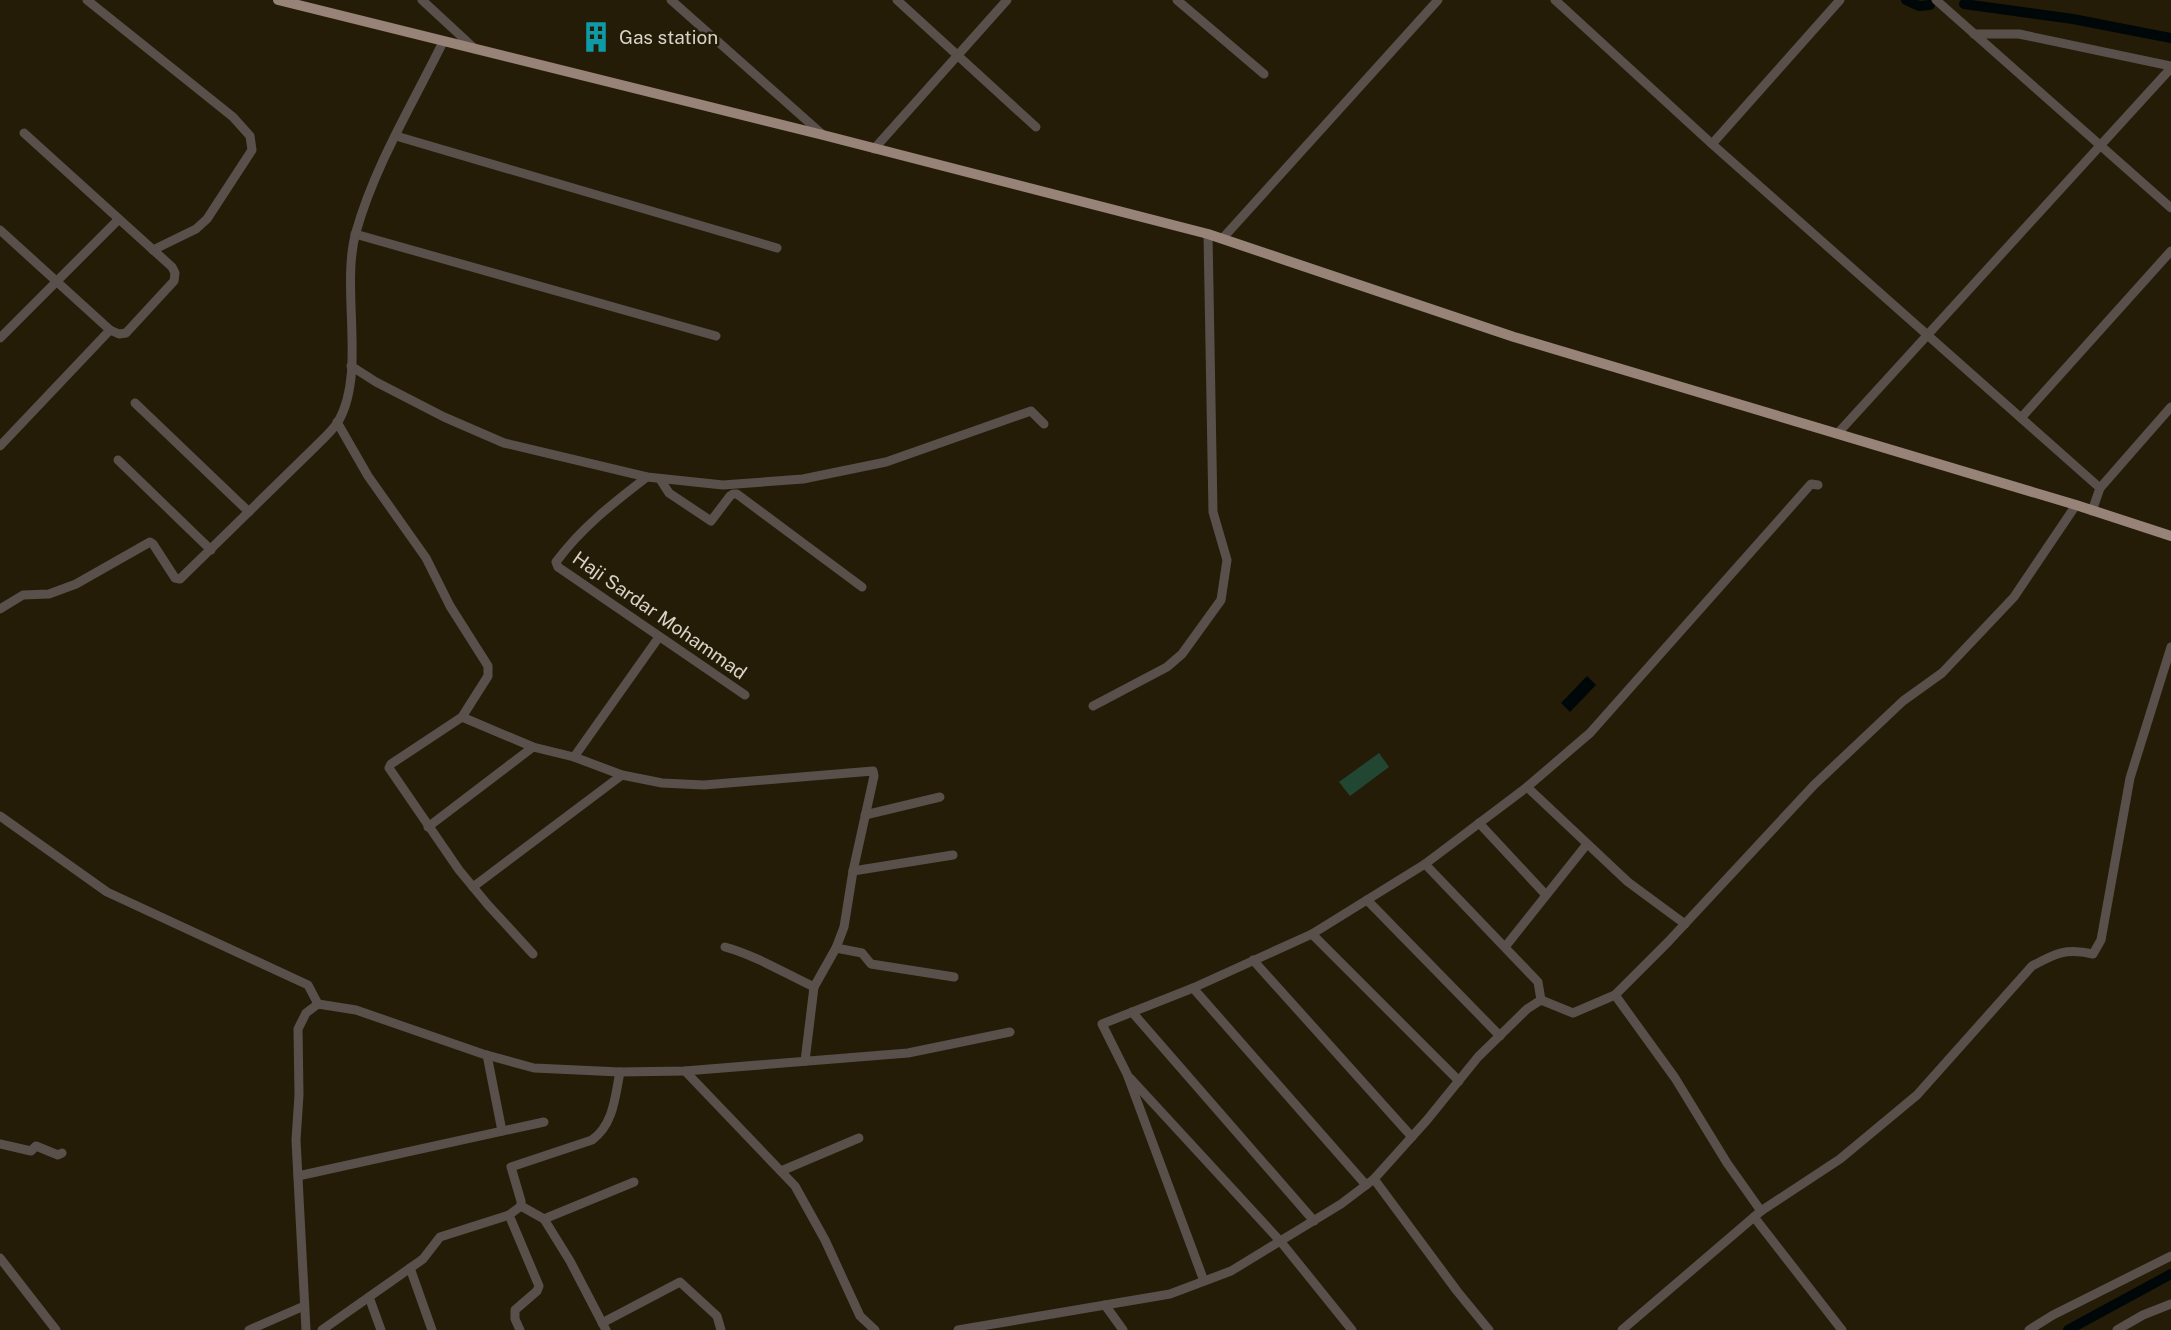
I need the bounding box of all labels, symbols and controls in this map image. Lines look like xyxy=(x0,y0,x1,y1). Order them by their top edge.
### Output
building icon: Gas station xyxy=(579,20,613,54)
place label: Gas station xyxy=(619,26,718,48)
street label: Haji Sardar Mohammad xyxy=(569,547,751,683)

